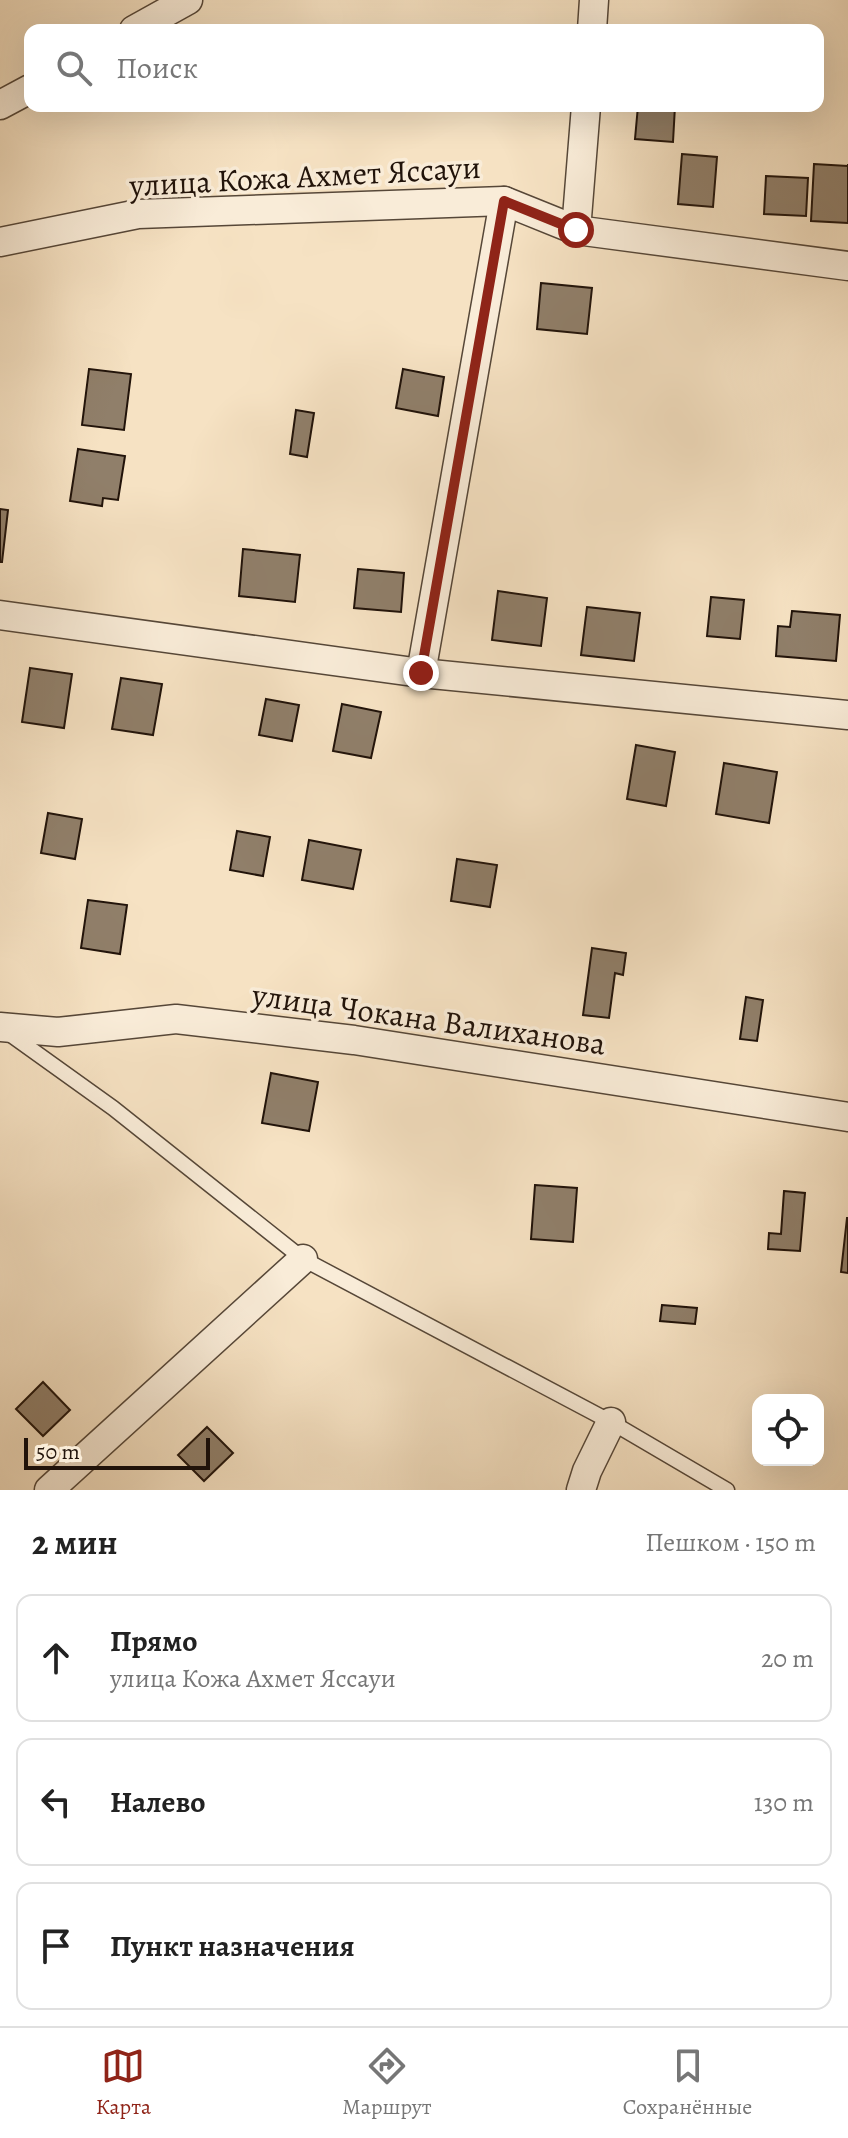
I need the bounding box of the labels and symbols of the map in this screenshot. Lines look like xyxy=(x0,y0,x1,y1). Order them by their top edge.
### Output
street label: улица Кожа Ахмет Яссауи xyxy=(127,145,482,207)
route start xyxy=(558,212,594,248)
route end xyxy=(403,655,439,691)
street label: улица Чокана Валиханова xyxy=(249,972,609,1066)
scale bar xyxy=(24,1434,210,1470)

